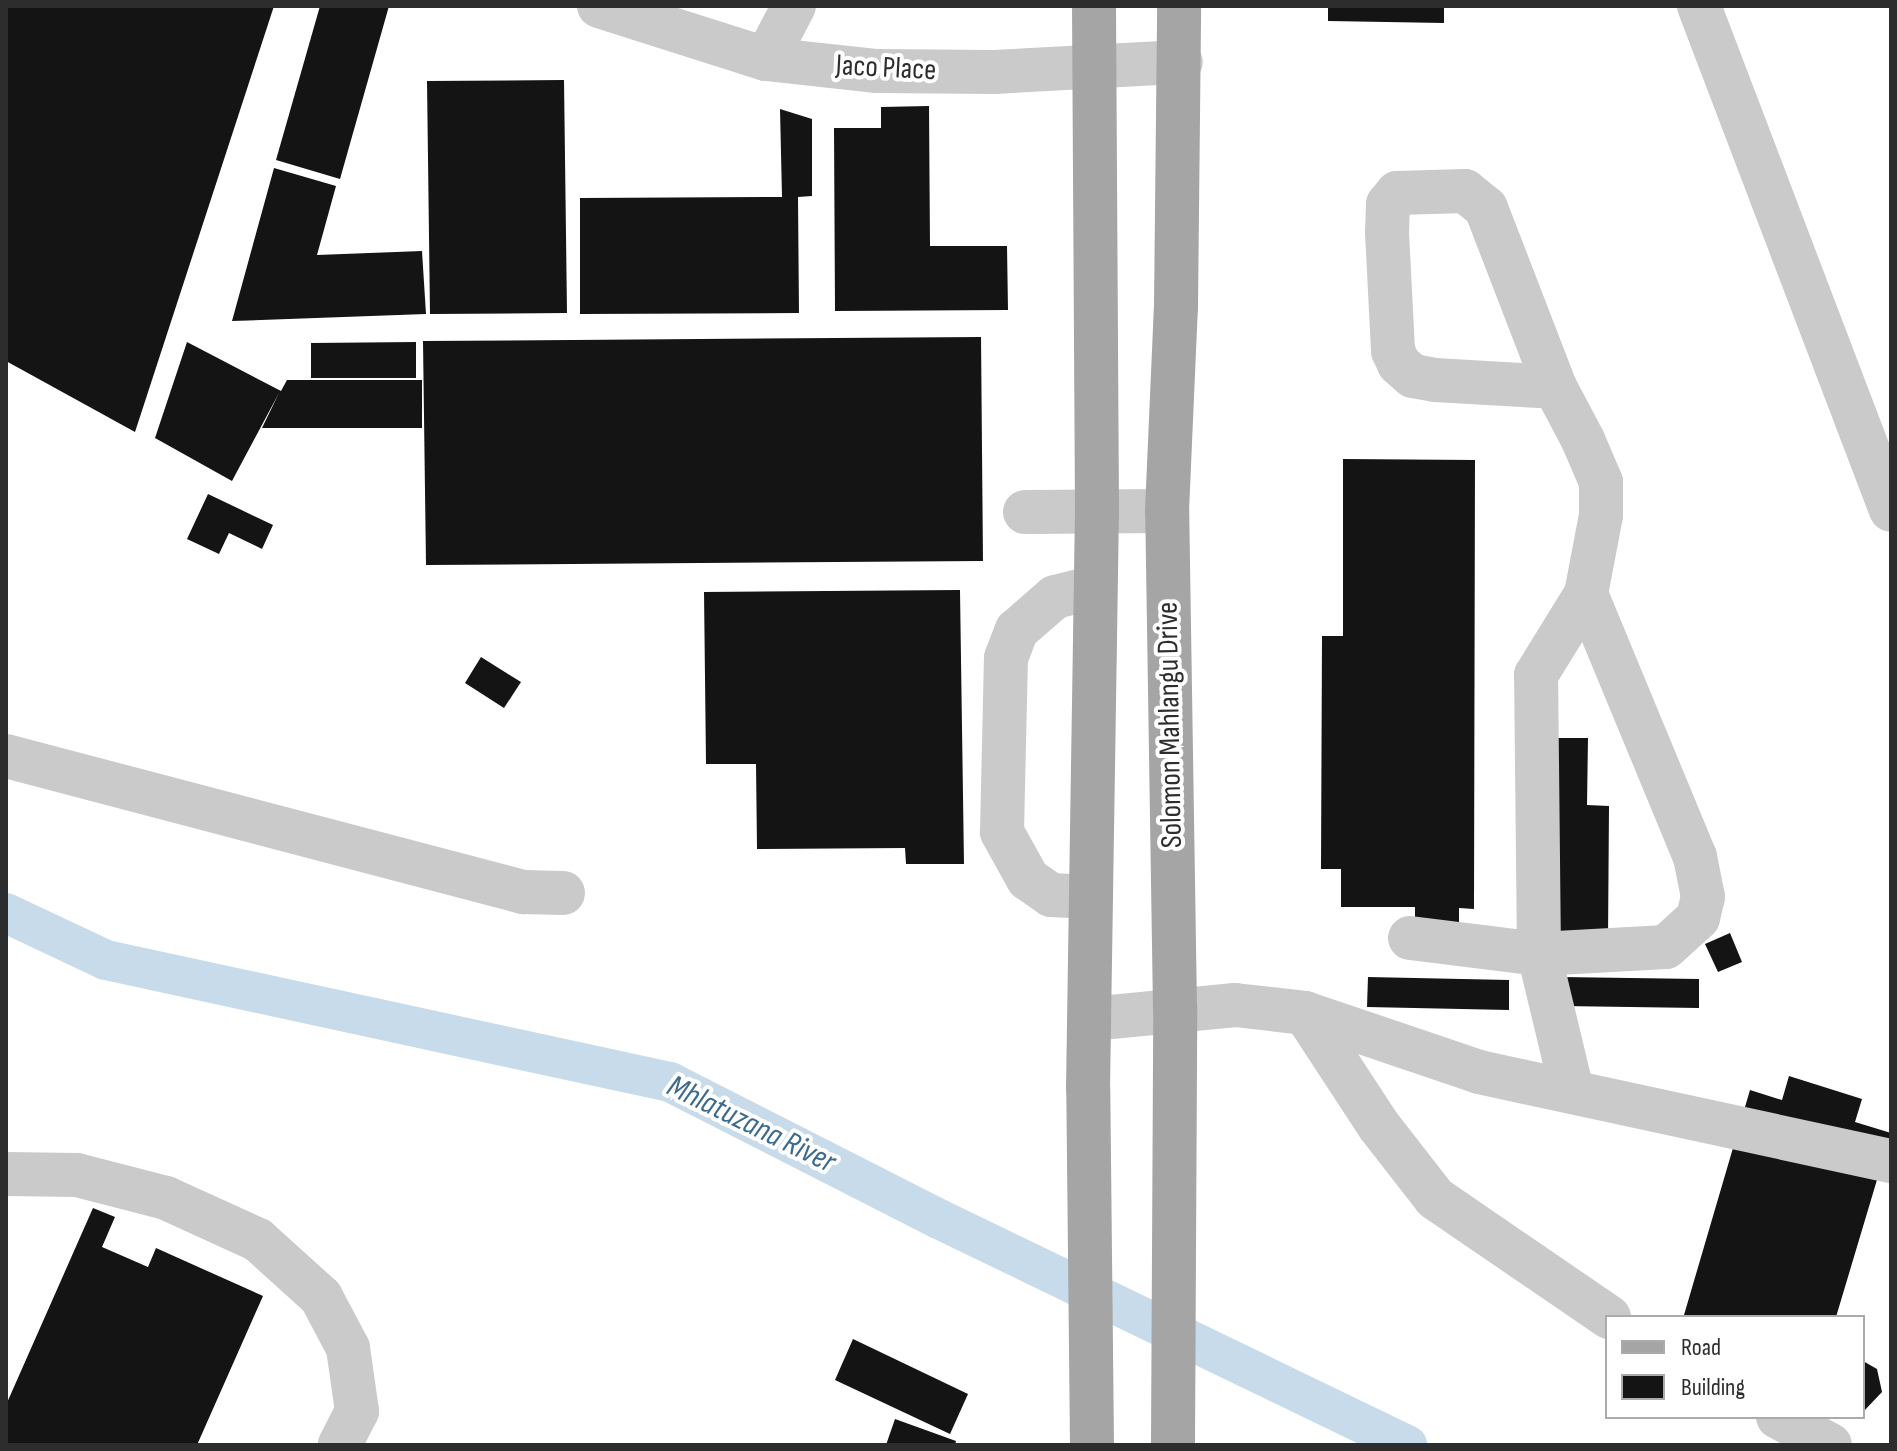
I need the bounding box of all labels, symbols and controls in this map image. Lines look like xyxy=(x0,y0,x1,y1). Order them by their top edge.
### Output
street label: Jaco Place xyxy=(835,47,937,89)
street label: Solomon Mahlangu Drive xyxy=(1150,601,1190,849)
water label: Mhlatuzana River xyxy=(661,1068,841,1182)
legend xyxy=(1605,1315,1865,1419)
text: Road xyxy=(1681,1333,1721,1362)
text: Building xyxy=(1681,1373,1745,1402)

